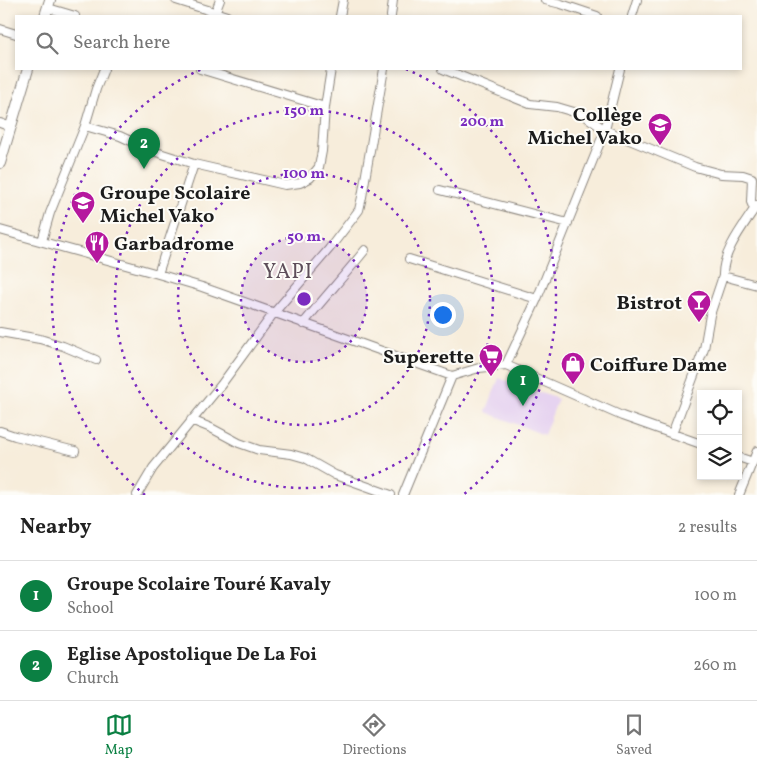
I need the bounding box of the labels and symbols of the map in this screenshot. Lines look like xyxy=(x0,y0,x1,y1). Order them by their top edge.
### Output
text: 150 m xyxy=(284,101,324,122)
place label: Collège Michel Vako xyxy=(527,102,642,153)
text: 200 m xyxy=(460,112,504,133)
school or university icon: Collège Michel Vako xyxy=(647,112,673,146)
pin: 2 xyxy=(128,128,160,169)
text: 100 m xyxy=(283,164,326,185)
place label: Groupe Scolaire Michel Vako xyxy=(100,180,251,231)
school or university icon: Groupe Scolaire Michel Vako xyxy=(70,190,96,224)
text: 50 m xyxy=(287,227,321,248)
restaurant icon: Garbadrome xyxy=(84,230,110,264)
place label: Garbadrome xyxy=(114,231,234,259)
district label: YAPI xyxy=(263,258,313,287)
bar icon: Bistrot xyxy=(686,289,712,323)
centre of rings xyxy=(295,290,313,308)
place label: Bistrot xyxy=(617,290,682,318)
your location xyxy=(430,302,456,328)
supermarket icon: Superette xyxy=(478,343,504,377)
place label: Superette xyxy=(383,344,474,372)
shop icon: Coiffure Dame xyxy=(560,351,586,385)
place label: Coiffure Dame xyxy=(590,352,727,380)
pin: 1 xyxy=(507,365,539,406)

